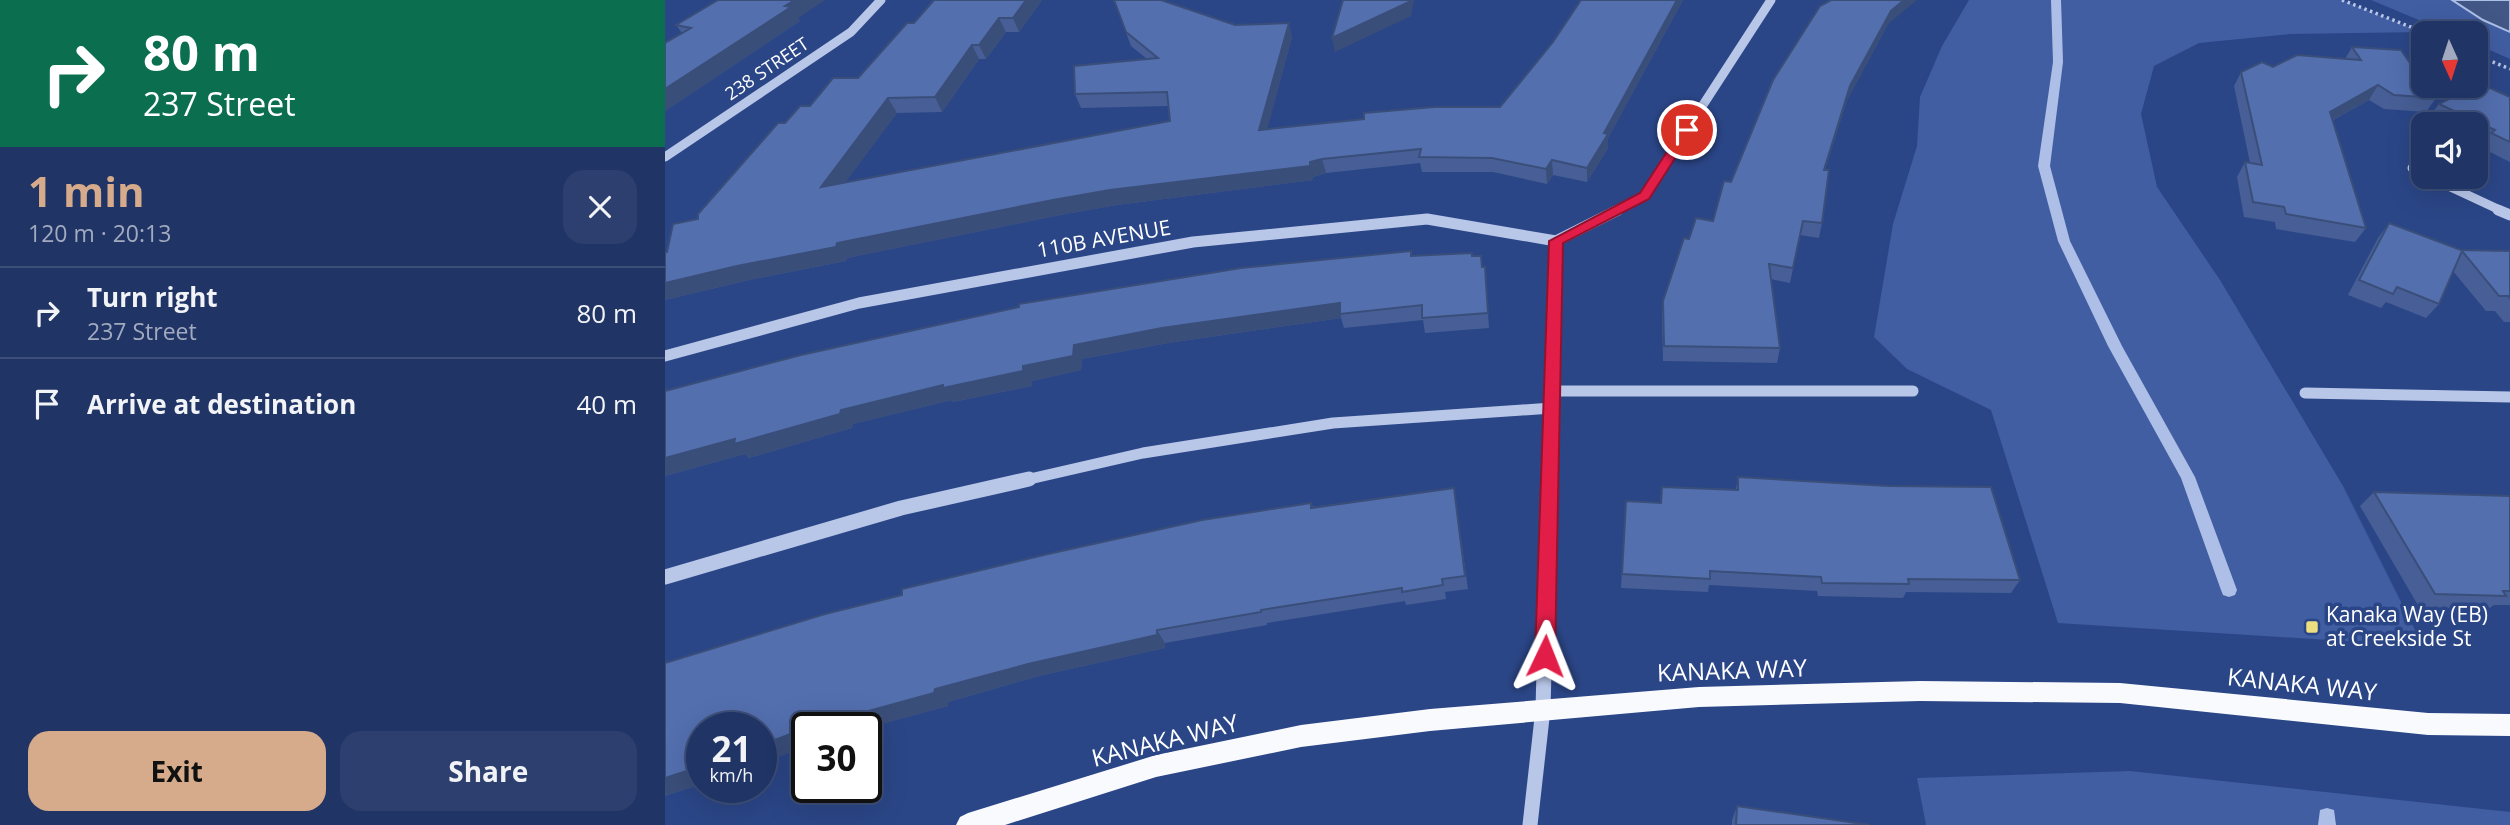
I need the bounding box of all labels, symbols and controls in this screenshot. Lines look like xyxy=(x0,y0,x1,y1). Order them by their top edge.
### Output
text: 80 m xyxy=(143,19,260,85)
north arrow xyxy=(2411,21,2489,98)
map controls xyxy=(2411,21,2488,189)
icon: right xyxy=(28,28,119,119)
street label: 238 STREET xyxy=(720,31,813,105)
text: 237 Street xyxy=(143,82,296,125)
pin xyxy=(1657,100,1717,160)
icon: arrive xyxy=(1668,111,1706,149)
button: sound xyxy=(2411,112,2488,189)
text: 1 min xyxy=(28,162,145,219)
button: close xyxy=(563,170,637,244)
street label: 110B AVENUE xyxy=(1035,212,1173,264)
text: 120 m · 20:13 xyxy=(28,217,171,249)
text: Turn right xyxy=(87,279,218,315)
icon: right xyxy=(28,294,66,332)
text: 80 m xyxy=(576,295,637,331)
text: 237 Street xyxy=(87,315,197,347)
icon: arrive xyxy=(28,385,66,423)
text: Arrive at destination xyxy=(87,386,356,422)
text: 40 m xyxy=(576,386,637,422)
place label: Kanaka Way (EB) at Creekside St xyxy=(2326,600,2488,652)
position arrow xyxy=(1508,619,1582,693)
marker: Kanaka Way (EB) at Creekside St xyxy=(2304,619,2320,635)
street label: KANAKA WAY xyxy=(1656,650,1808,689)
street label: KANAKA WAY xyxy=(2226,659,2379,708)
street label: KANAKA WAY xyxy=(1088,705,1242,774)
speed limit sign: 30 xyxy=(791,712,882,803)
text: 21 xyxy=(711,725,752,772)
button: Exit xyxy=(28,731,326,811)
button: Share xyxy=(340,731,637,811)
text: km/h xyxy=(710,763,753,787)

